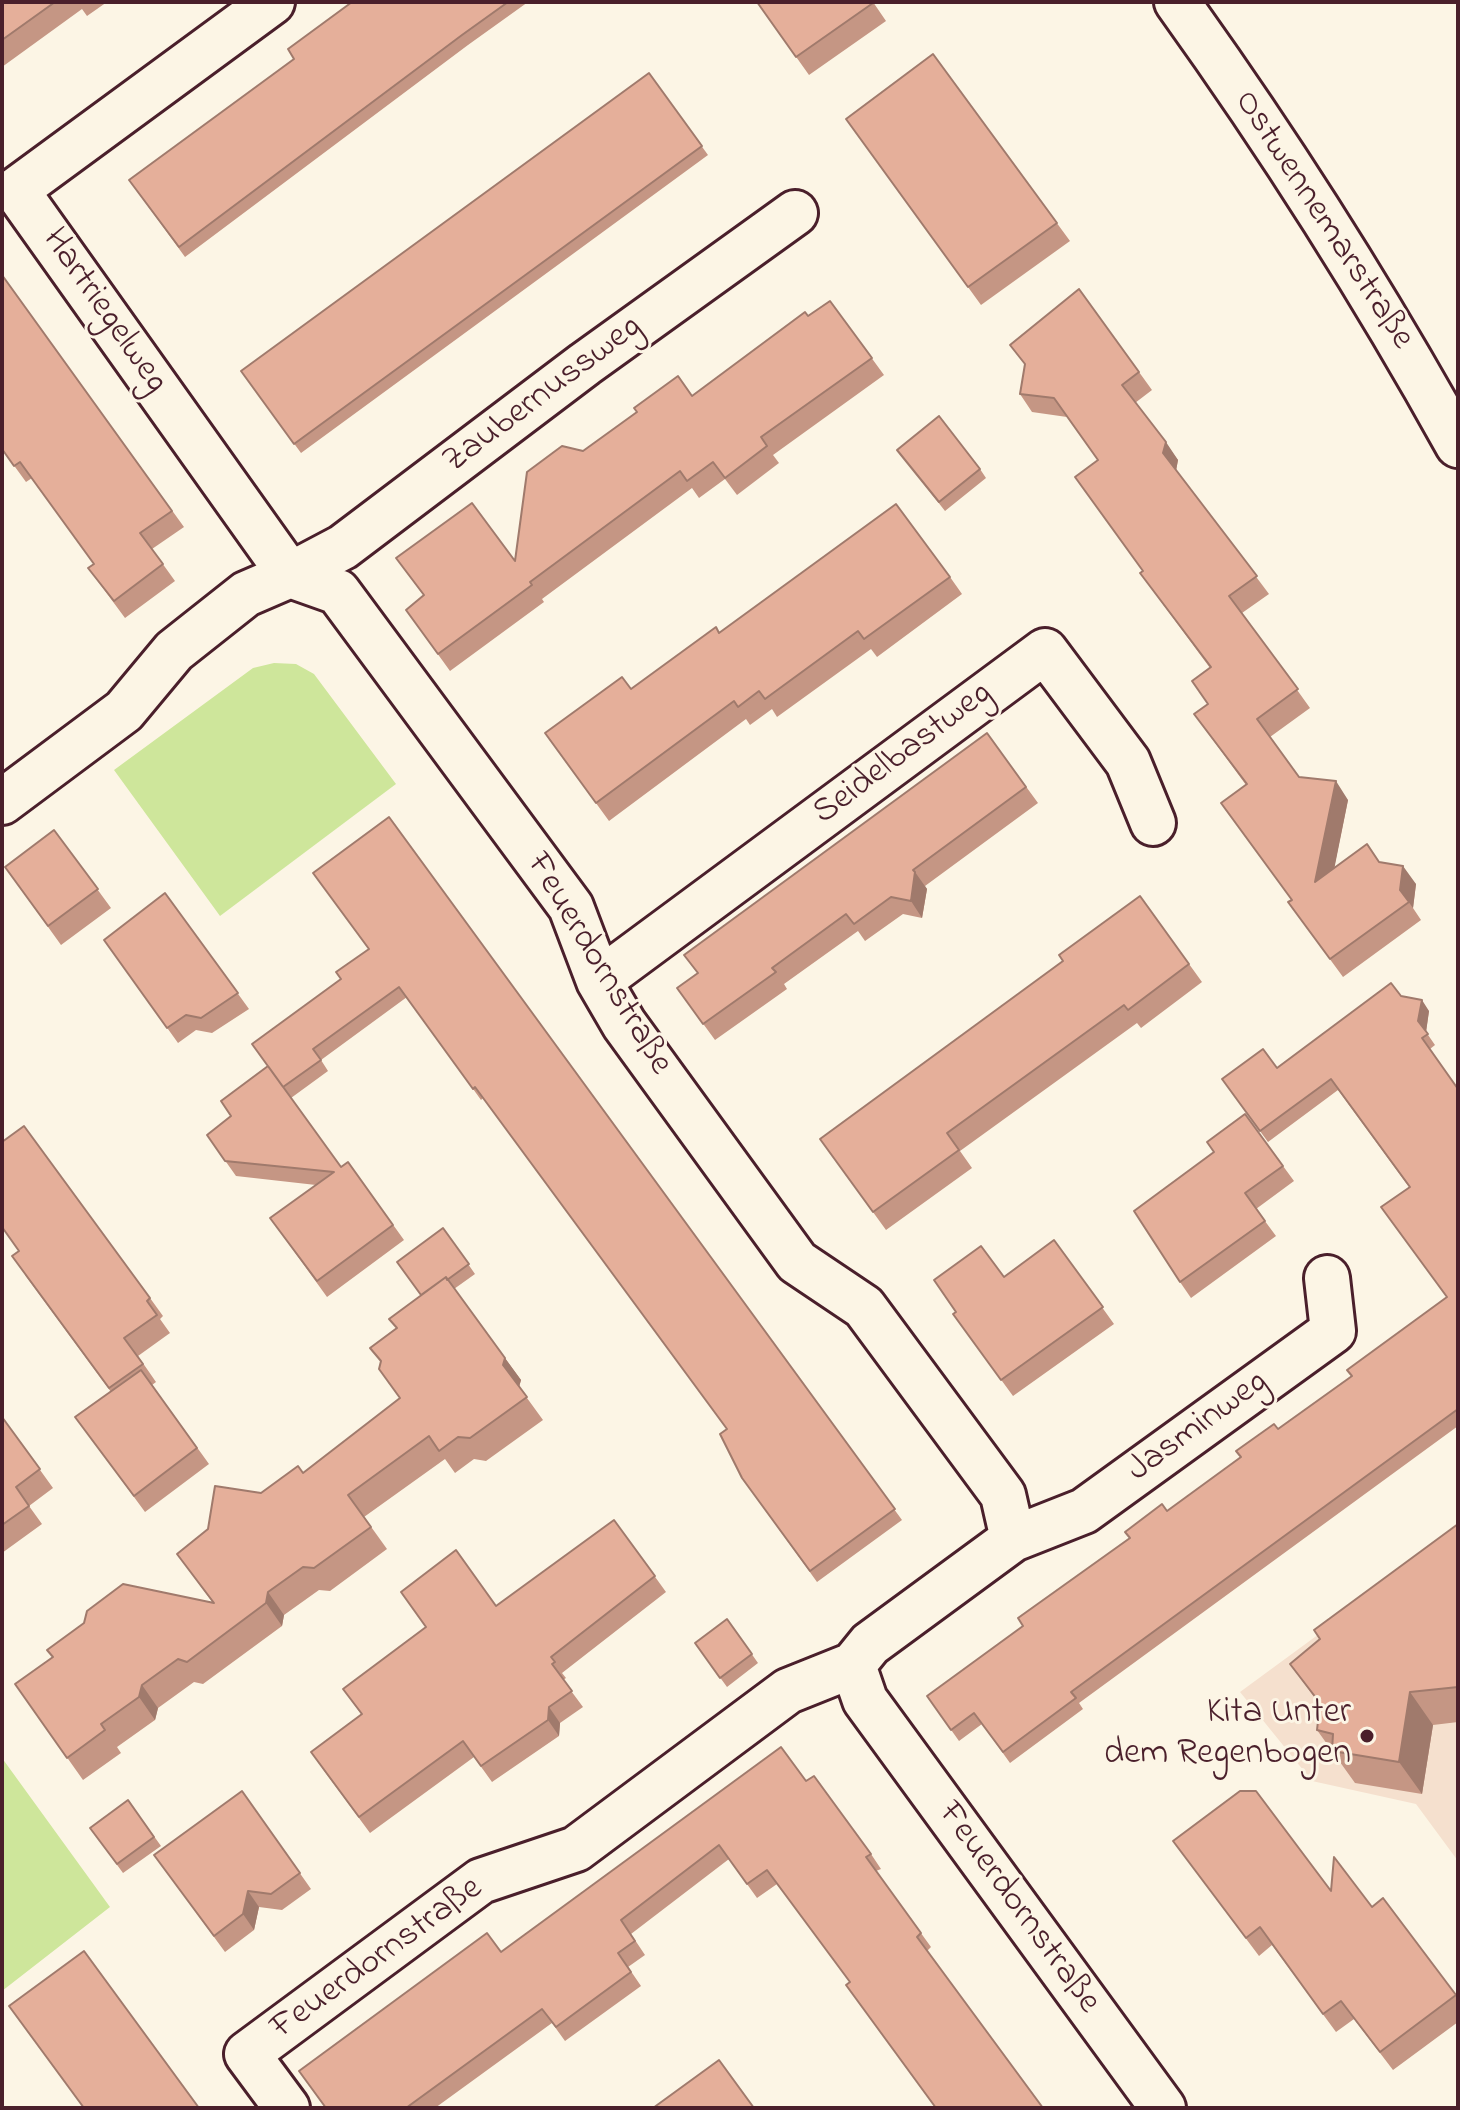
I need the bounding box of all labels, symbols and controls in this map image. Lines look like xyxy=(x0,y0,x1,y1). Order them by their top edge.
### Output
street label: Ostwennemarstraße xyxy=(1222,83,1422,359)
street label: Hartriegelweg xyxy=(30,221,176,403)
street label: Zaubernussweg xyxy=(436,307,652,485)
street label: Seidelbastweg xyxy=(806,674,1002,836)
street label: Feuerdornstraße xyxy=(514,846,680,1084)
street label: Jasminweg xyxy=(1120,1362,1278,1494)
place label: Kita Unter dem Regenbogen xyxy=(1104,1693,1351,1778)
marker: Kita Unter dem Regenbogen xyxy=(1358,1727,1376,1745)
street label: Feuerdornstraße xyxy=(926,1795,1108,2023)
street label: Feuerdornstraße xyxy=(264,1869,492,2051)

